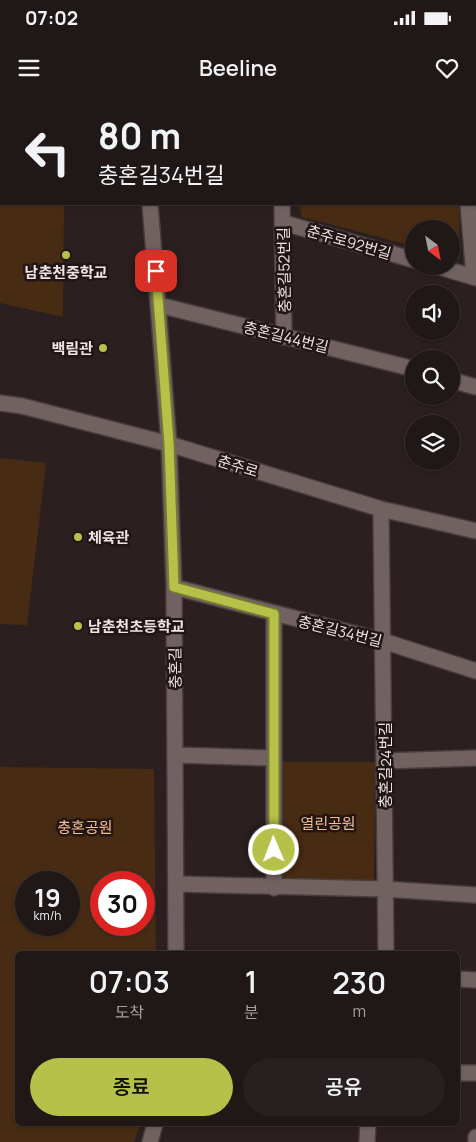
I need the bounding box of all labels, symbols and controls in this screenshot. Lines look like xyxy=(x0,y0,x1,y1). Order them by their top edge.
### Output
text: 07:02 xyxy=(25,5,78,31)
text: Beeline xyxy=(199,53,277,83)
icon: menu xyxy=(15,54,43,82)
icon: heart xyxy=(433,54,461,82)
text: 80 m xyxy=(98,112,181,160)
icon: left xyxy=(15,120,80,185)
text: 충혼길34번길 xyxy=(98,160,224,190)
street label: 춘주로92번길 xyxy=(304,220,394,264)
north arrow xyxy=(405,220,460,275)
map controls xyxy=(405,220,460,470)
street label: 충혼길52번길 xyxy=(273,227,295,313)
marker: 남춘천중학교 xyxy=(60,249,72,261)
pin xyxy=(135,250,177,292)
icon: arrive xyxy=(142,257,170,285)
place label: 남춘천중학교 xyxy=(25,262,108,283)
button: sound xyxy=(405,285,460,340)
street label: 충혼길44번길 xyxy=(241,316,331,358)
place label: 백림관 xyxy=(52,338,93,359)
marker: 백림관 xyxy=(97,342,109,354)
button: search xyxy=(405,350,460,405)
button: layers xyxy=(405,415,460,470)
street label: 춘주로 xyxy=(215,450,261,482)
place label: 체육관 xyxy=(88,527,130,548)
marker: 체육관 xyxy=(72,531,84,543)
street label: 충혼길34번길 xyxy=(296,610,384,652)
place label: 남춘천초등학교 xyxy=(88,616,185,637)
marker: 남춘천초등학교 xyxy=(72,620,84,632)
street label: 충혼길 xyxy=(164,647,186,689)
street label: 충혼길24번길 xyxy=(375,722,396,808)
park label: 열린공원 xyxy=(300,813,356,834)
park label: 충혼공원 xyxy=(57,817,113,838)
position arrow xyxy=(247,823,299,875)
speed limit sign: 30 xyxy=(90,871,155,936)
text: 19 xyxy=(34,880,61,915)
text: km/h xyxy=(34,907,61,924)
text: 07:03 xyxy=(89,961,170,1002)
text: 1 xyxy=(245,961,257,1002)
text: 230 xyxy=(332,962,386,1003)
text: m xyxy=(352,1000,366,1022)
text: 도착 xyxy=(115,1001,144,1023)
text: 분 xyxy=(244,1001,258,1023)
button: 종료 xyxy=(30,1058,233,1116)
button: 공유 xyxy=(243,1058,445,1116)

